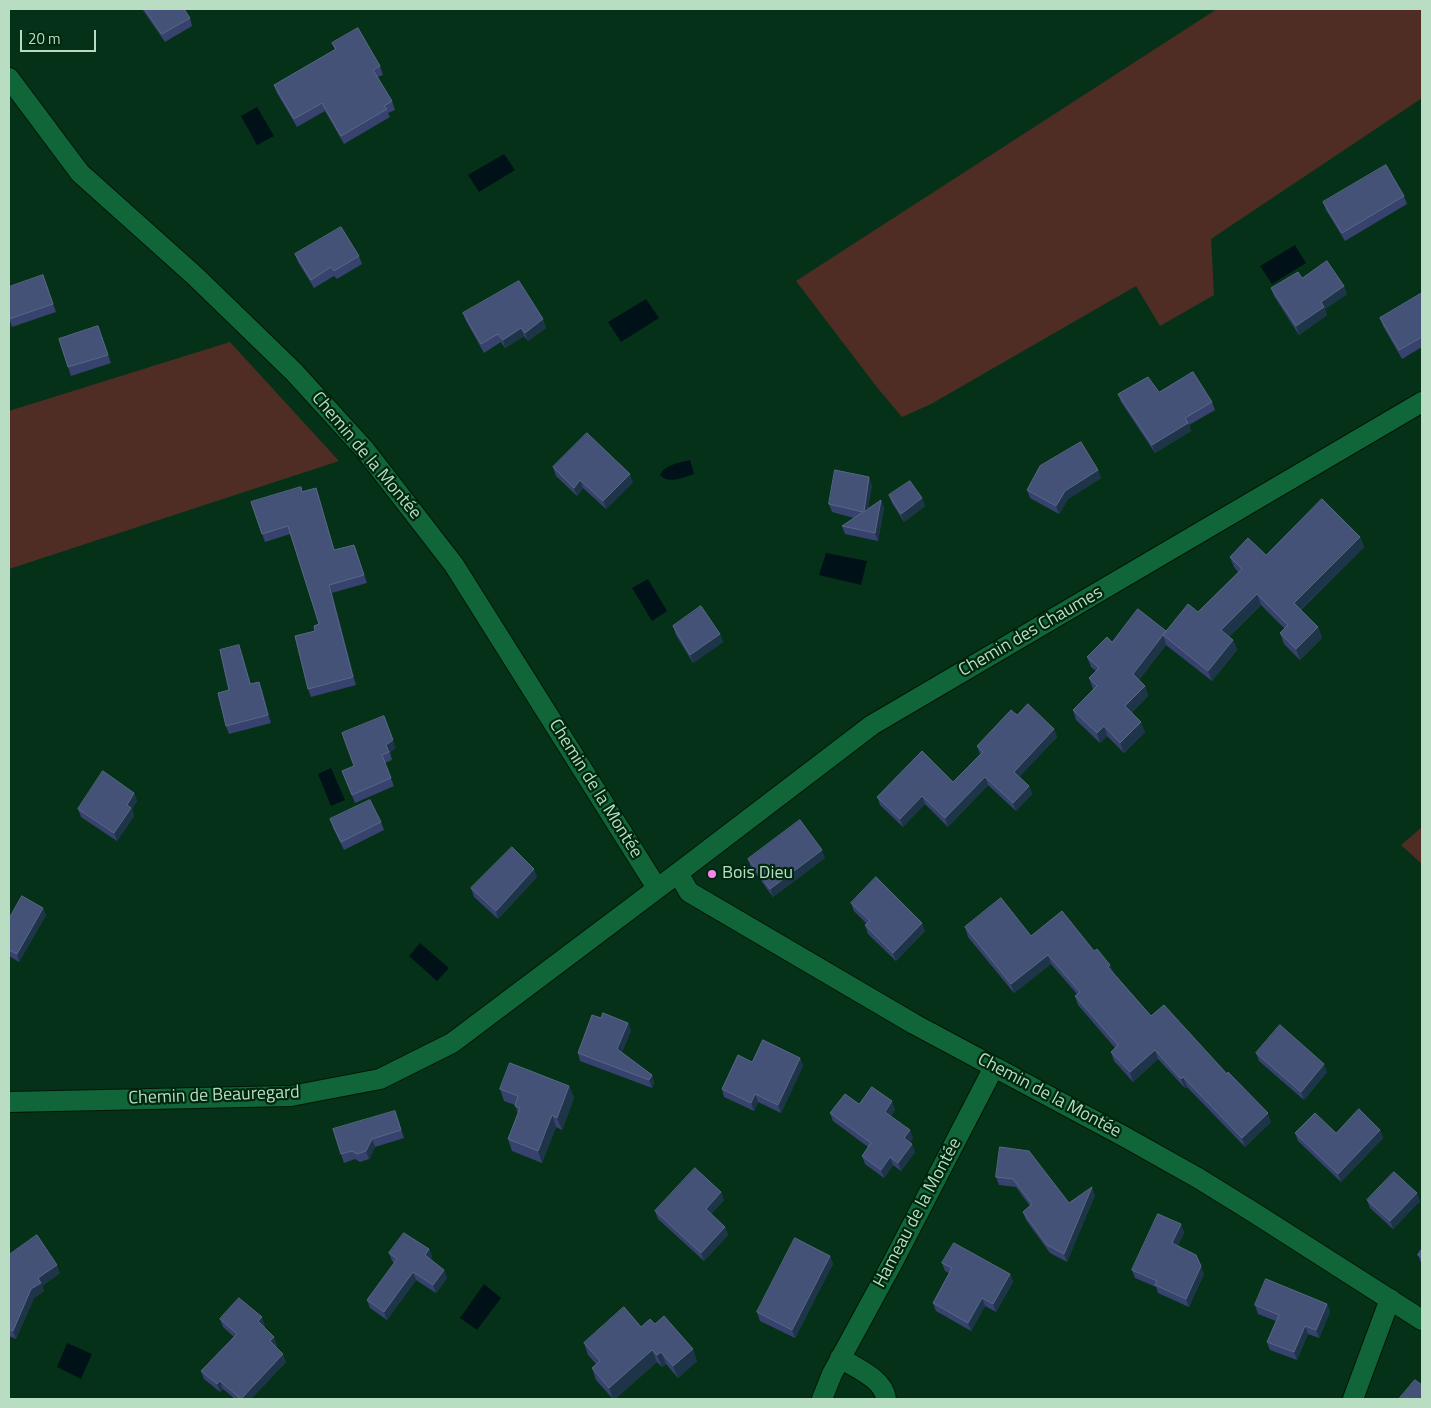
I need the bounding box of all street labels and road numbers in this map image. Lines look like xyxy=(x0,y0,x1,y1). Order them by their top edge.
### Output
street label: Chemin de la Montée xyxy=(306,388,426,524)
street label: Chemin des Chaumes xyxy=(955,582,1107,682)
street label: Chemin de la Montée xyxy=(544,716,646,862)
street label: Chemin de la Montée xyxy=(974,1049,1124,1143)
street label: Chemin de Beauregard xyxy=(128,1082,300,1110)
street label: Hameau de la Montée xyxy=(869,1135,967,1291)

